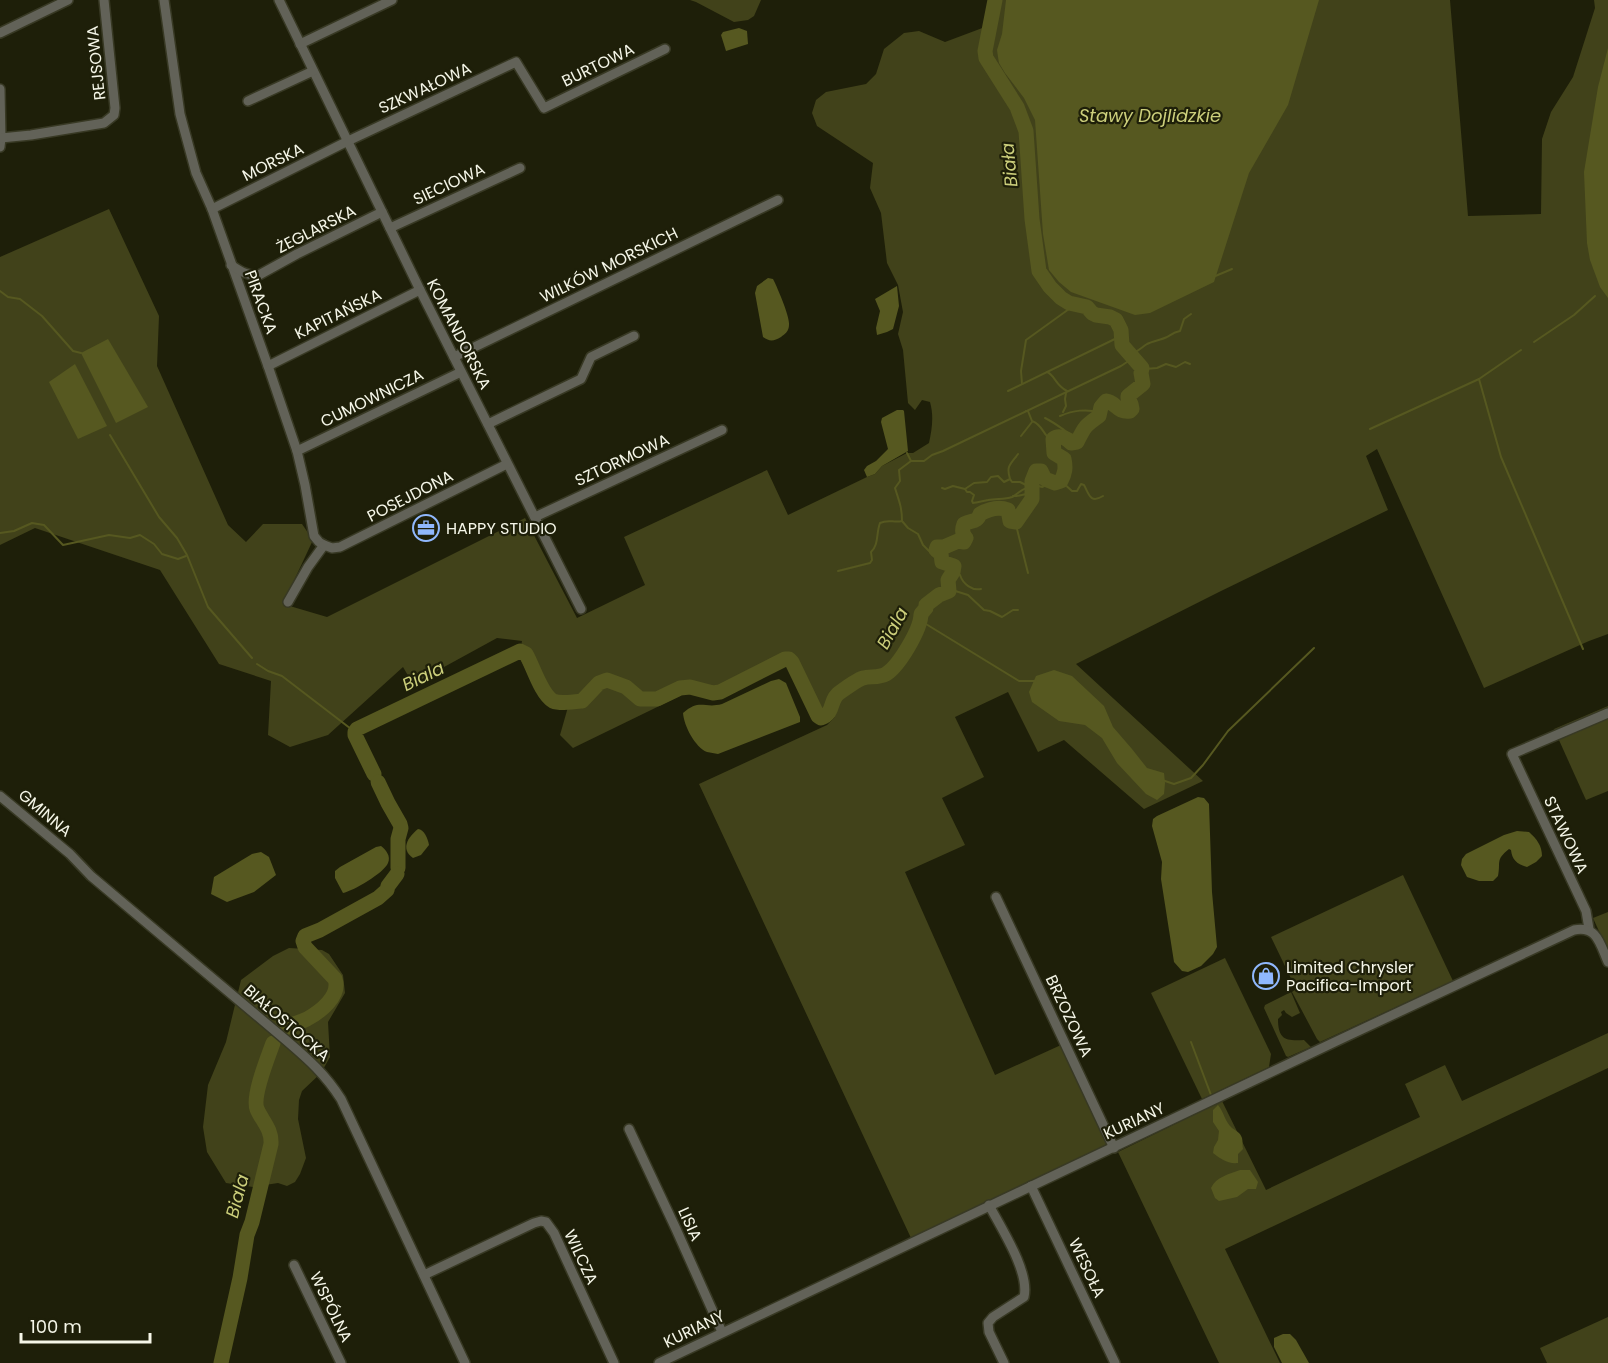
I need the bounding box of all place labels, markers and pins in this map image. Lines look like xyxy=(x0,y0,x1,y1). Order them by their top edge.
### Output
office icon: HAPPY STUDIO xyxy=(411,513,441,543)
place label: HAPPY STUDIO xyxy=(446,517,557,540)
place label: Limited Chrysler Pacifica-Import xyxy=(1286,956,1414,997)
shop icon: Limited Chrysler Pacifica-Import xyxy=(1251,961,1281,991)

